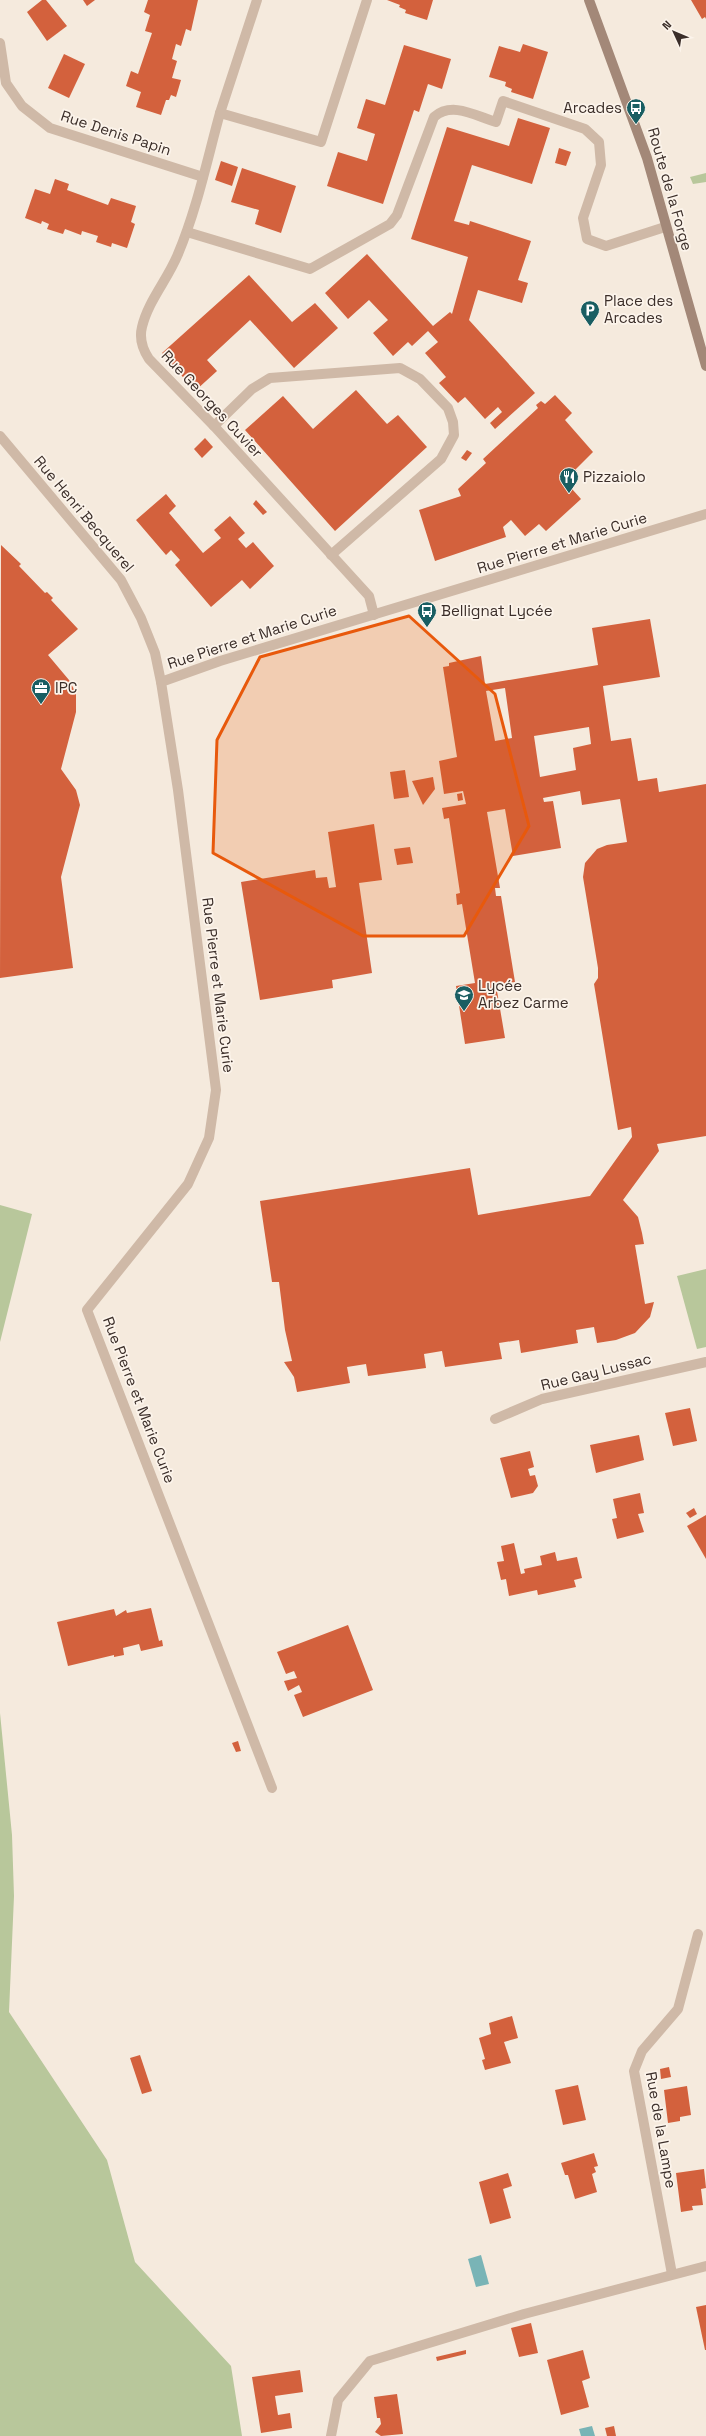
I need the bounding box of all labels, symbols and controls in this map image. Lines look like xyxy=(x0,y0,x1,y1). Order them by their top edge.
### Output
north arrow xyxy=(654,12,694,52)
text: N xyxy=(659,18,674,33)
bus stop icon: Arcades xyxy=(625,97,647,125)
place label: Arcades xyxy=(563,98,622,117)
street label: Rue Denis Papin xyxy=(59,106,174,159)
street label: Route de la Forge xyxy=(644,125,697,253)
place label: Place des Arcades xyxy=(604,291,673,327)
parking icon: Place des Arcades xyxy=(579,299,601,327)
street label: Rue Georges Cuvier xyxy=(158,346,267,462)
street label: Rue Henri Becquerel xyxy=(30,452,139,576)
restaurant icon: Pizzaiolo xyxy=(558,466,580,494)
place label: Pizzaiolo xyxy=(583,467,646,486)
street label: Rue Pierre et Marie Curie xyxy=(475,508,649,577)
street label: Rue Pierre et Marie Curie xyxy=(165,600,339,673)
bus stop icon: Bellignat Lycée xyxy=(416,600,438,628)
place label: Bellignat Lycée xyxy=(441,601,553,620)
office icon: IPC xyxy=(30,677,52,705)
place label: IPC xyxy=(55,678,77,697)
street label: Rue Pierre et Marie Curie xyxy=(198,896,239,1074)
place label: Lycée Arbez Carme xyxy=(478,976,569,1012)
school or university icon: Lycée Arbez Carme xyxy=(453,984,475,1012)
street label: Rue Pierre et Marie Curie xyxy=(99,1314,180,1486)
street label: Rue Gay Lussac xyxy=(539,1349,653,1394)
street label: Rue de la Lampe xyxy=(642,2070,681,2190)

